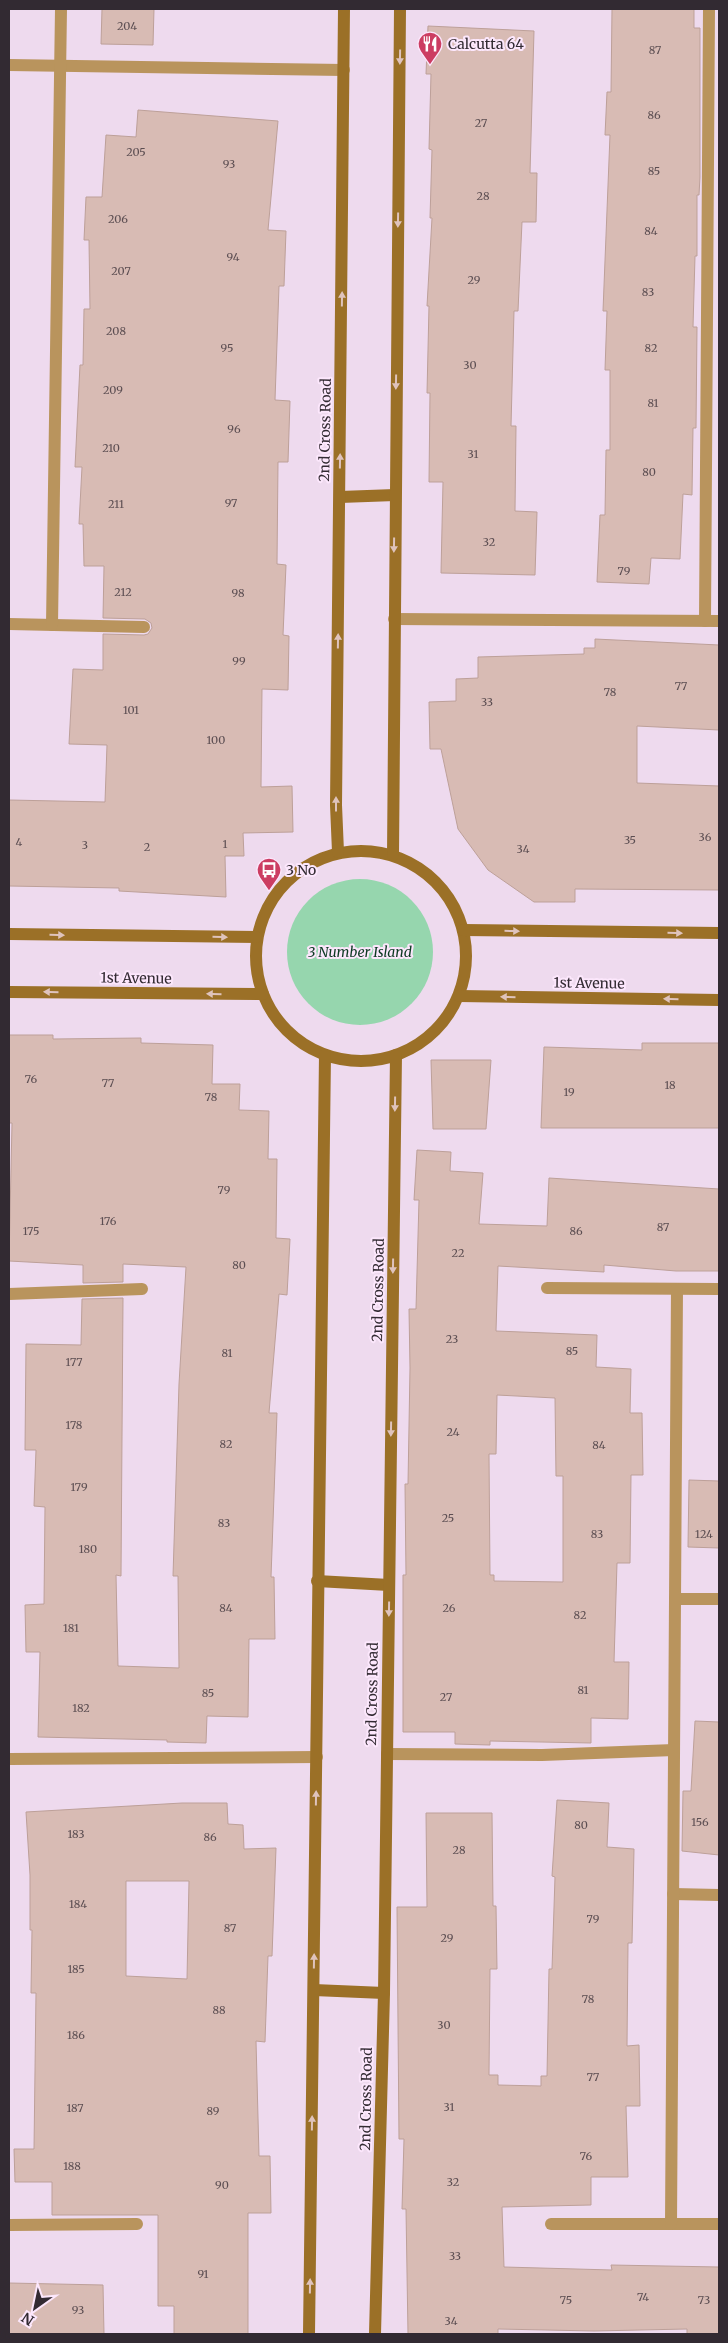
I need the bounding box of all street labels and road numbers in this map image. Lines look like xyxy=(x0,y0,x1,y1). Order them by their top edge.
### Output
street label: 2nd Cross Road xyxy=(315,378,335,482)
street label: 1st Avenue xyxy=(100,968,172,988)
street label: 1st Avenue xyxy=(553,973,625,993)
street label: 2nd Cross Road xyxy=(368,1238,388,1342)
street label: 2nd Cross Road xyxy=(362,1642,382,1746)
street label: 2nd Cross Road xyxy=(356,2047,376,2151)

